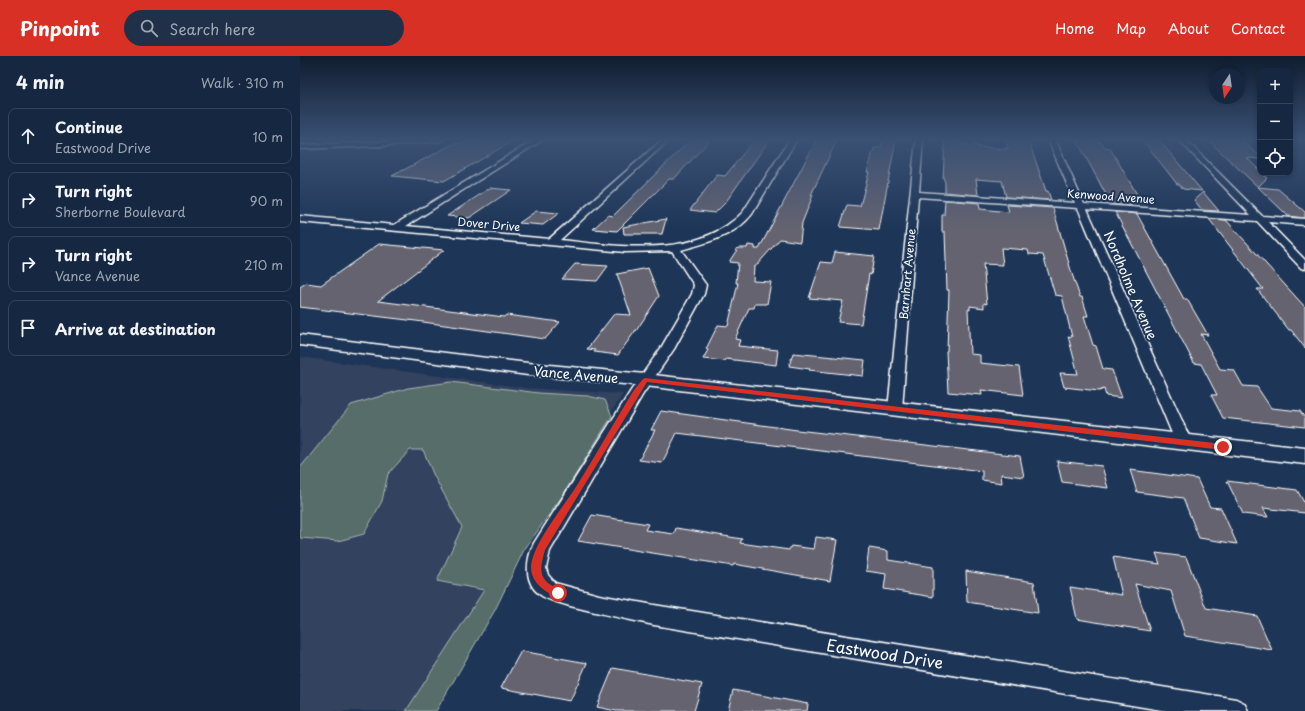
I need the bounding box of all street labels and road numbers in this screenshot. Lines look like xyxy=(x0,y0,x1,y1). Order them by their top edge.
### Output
street label: Kenwood Avenue xyxy=(1066,184,1156,208)
street label: Dover Drive xyxy=(457,213,521,235)
street label: Barnhart Avenue xyxy=(895,228,919,320)
street label: Nordholme Avenue xyxy=(1099,228,1163,342)
street label: Vance Avenue xyxy=(533,361,619,387)
street label: Eastwood Drive xyxy=(825,632,945,674)

